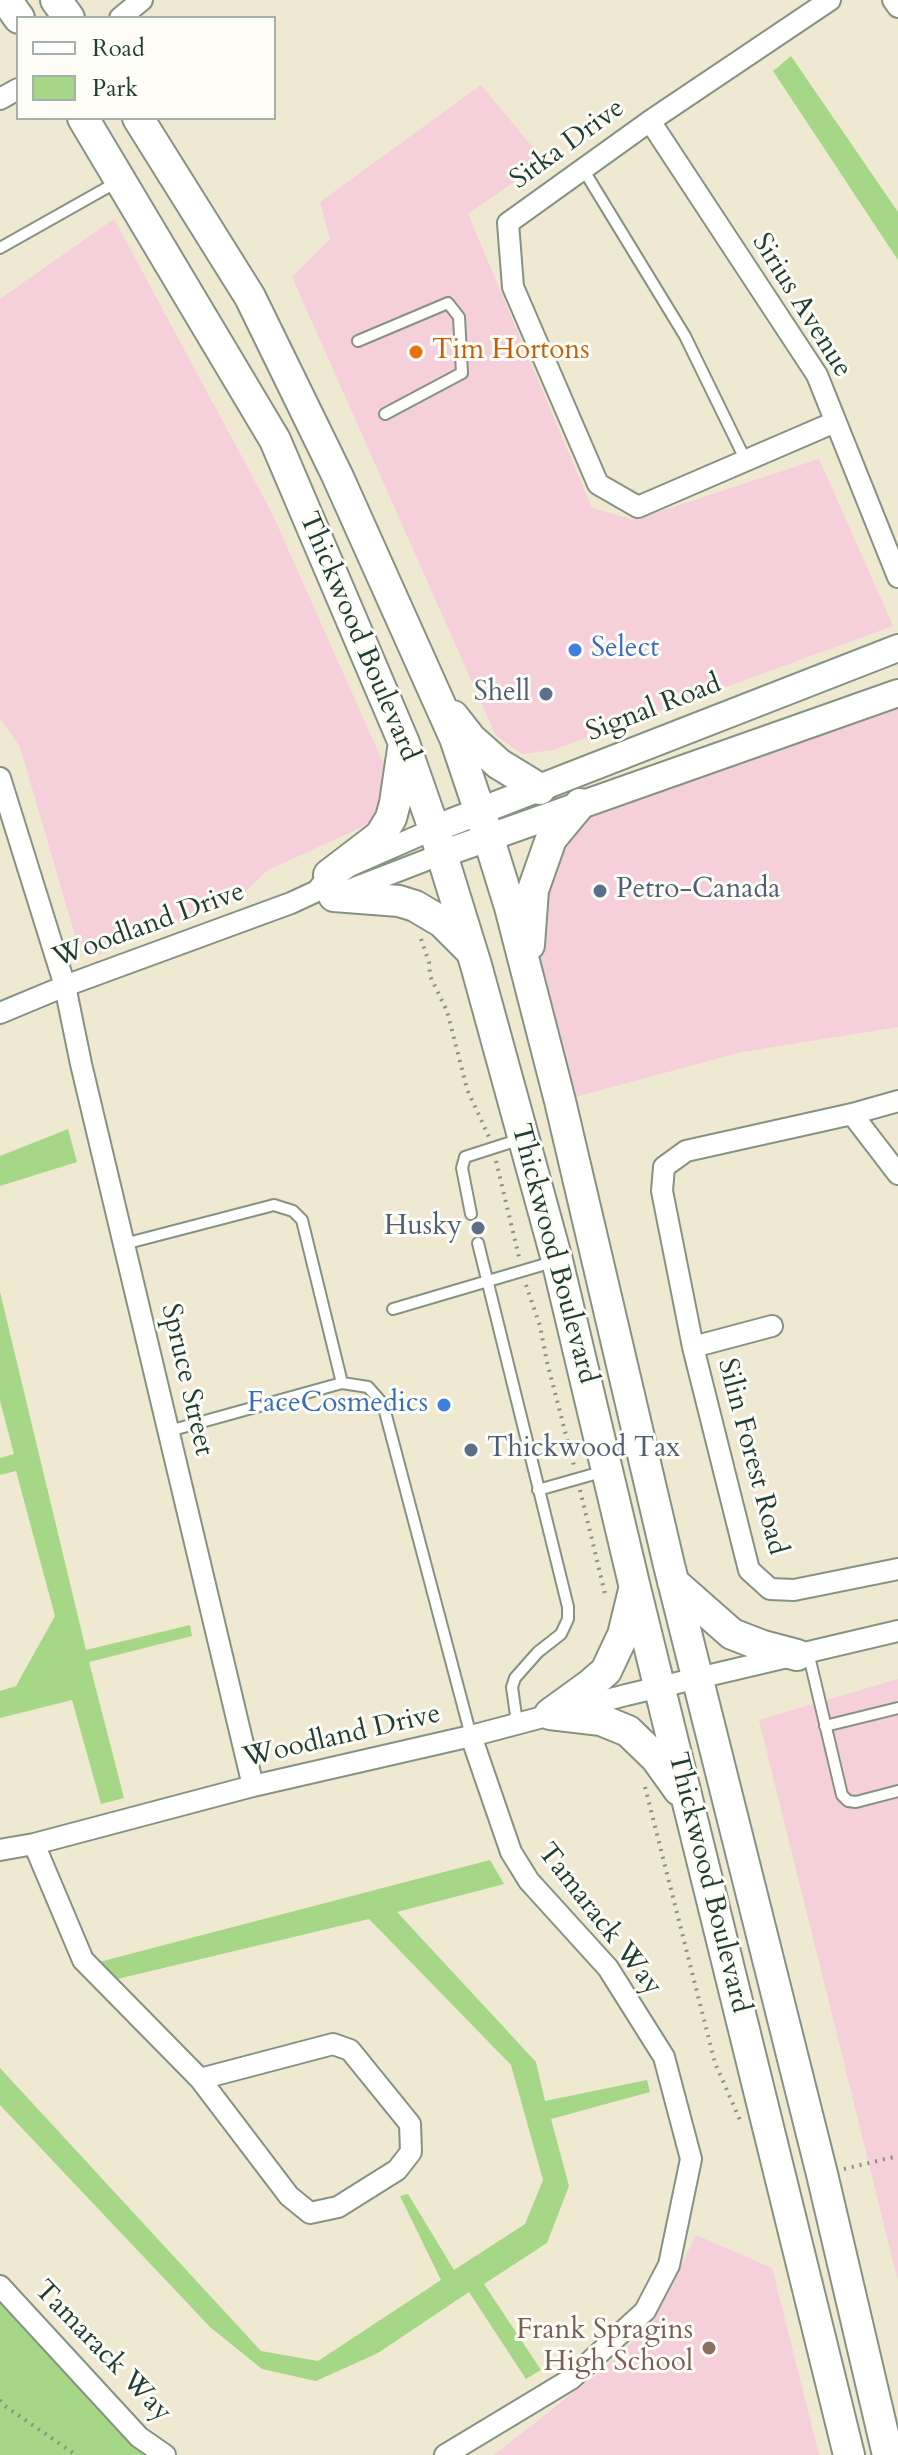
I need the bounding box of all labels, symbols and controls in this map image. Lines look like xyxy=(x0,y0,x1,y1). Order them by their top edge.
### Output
legend xyxy=(16,16,276,120)
text: Road xyxy=(92,32,145,65)
text: Park xyxy=(92,72,138,105)
street label: Sitka Drive xyxy=(504,92,632,198)
street label: Sirius Avenue xyxy=(744,228,858,384)
place label: Tim Hortons xyxy=(432,335,590,369)
marker: Tim Hortons xyxy=(407,343,425,361)
street label: Thickwood Boulevard xyxy=(290,507,426,767)
place label: Select xyxy=(591,633,659,667)
marker: Select xyxy=(566,641,584,659)
street label: Signal Road xyxy=(582,668,726,750)
place label: Shell xyxy=(474,677,530,711)
marker: Shell xyxy=(537,685,555,703)
place label: Petro-Canada xyxy=(616,874,780,908)
street label: Woodland Drive xyxy=(49,876,249,976)
marker: Petro-Canada xyxy=(591,882,609,900)
street label: Thickwood Boulevard xyxy=(502,1120,604,1388)
place label: Husky xyxy=(384,1211,462,1245)
marker: Husky xyxy=(469,1219,487,1237)
street label: Spruce Street xyxy=(152,1301,220,1459)
street label: Silin Forest Road xyxy=(709,1355,793,1559)
place label: FaceCosmedics xyxy=(247,1388,428,1422)
marker: FaceCosmedics xyxy=(435,1396,453,1414)
place label: Thickwood Tax xyxy=(487,1433,680,1467)
marker: Thickwood Tax xyxy=(462,1441,480,1459)
street label: Woodland Drive xyxy=(240,1698,444,1776)
street label: Thickwood Boulevard xyxy=(659,1749,757,2017)
street label: Tamarack Way xyxy=(529,1837,669,2003)
street label: Tamarack Way xyxy=(26,2274,178,2430)
place label: Frank Spragins High School xyxy=(516,2315,693,2381)
marker: Frank Spragins High School xyxy=(700,2339,718,2357)

